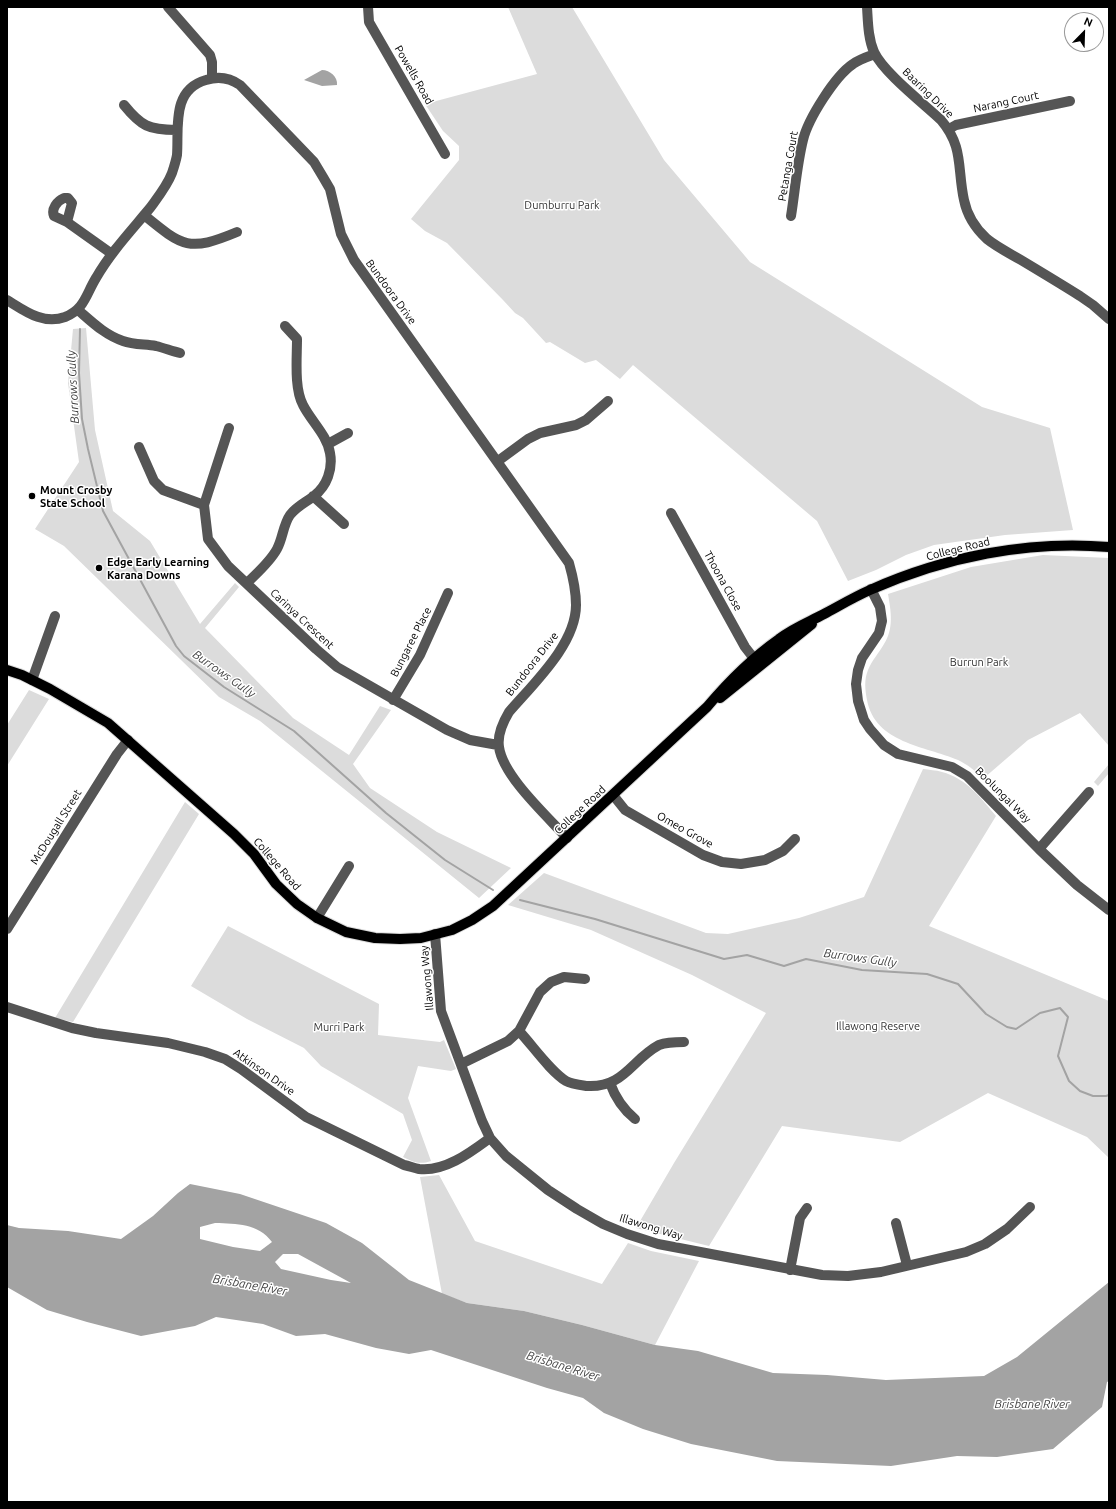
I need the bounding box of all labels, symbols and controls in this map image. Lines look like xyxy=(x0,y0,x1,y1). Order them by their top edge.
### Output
north arrow xyxy=(1064,12,1104,52)
text: N xyxy=(1082,15,1094,29)
street label: Powells Road xyxy=(392,43,436,107)
street label: Baaring Drive xyxy=(900,65,956,121)
street label: Narang Court xyxy=(972,89,1040,115)
street label: Petanga Court xyxy=(775,130,801,202)
park label: Dumburru Park xyxy=(524,198,600,212)
street label: Bundoora Drive xyxy=(363,257,419,327)
water label: Burrows Gully xyxy=(64,350,82,424)
place label: Mount Crosby State School xyxy=(40,483,112,509)
marker: Mount Crosby State School xyxy=(27,491,37,501)
street label: College Road xyxy=(925,535,991,563)
street label: Thoona Close xyxy=(701,549,745,613)
place label: Edge Early Learning Karana Downs xyxy=(107,555,209,581)
marker: Edge Early Learning Karana Downs xyxy=(94,563,104,573)
street label: Carinya Crescent xyxy=(267,586,337,652)
street label: Bungaree Place xyxy=(388,605,434,679)
street label: Bundoora Drive xyxy=(503,630,561,698)
water label: Burrows Gully xyxy=(190,647,258,701)
park label: Burrun Park xyxy=(950,655,1008,669)
street label: Boolungal Way xyxy=(972,764,1034,826)
street label: College Road xyxy=(552,783,608,837)
street label: McDougall Street xyxy=(28,787,84,867)
street label: Omeo Grove xyxy=(655,809,715,851)
street label: College Road xyxy=(251,835,303,893)
street label: Illawong Way xyxy=(418,945,436,1011)
water label: Burrows Gully xyxy=(823,946,897,970)
park label: Illawong Reserve xyxy=(836,1019,920,1033)
park label: Murri Park xyxy=(313,1020,365,1034)
street label: Atkinson Drive xyxy=(231,1046,297,1098)
street label: Illawong Way xyxy=(618,1211,684,1243)
water label: Brisbane River xyxy=(212,1271,288,1299)
water label: Brisbane River xyxy=(525,1348,601,1384)
water label: Brisbane River xyxy=(994,1397,1070,1411)

